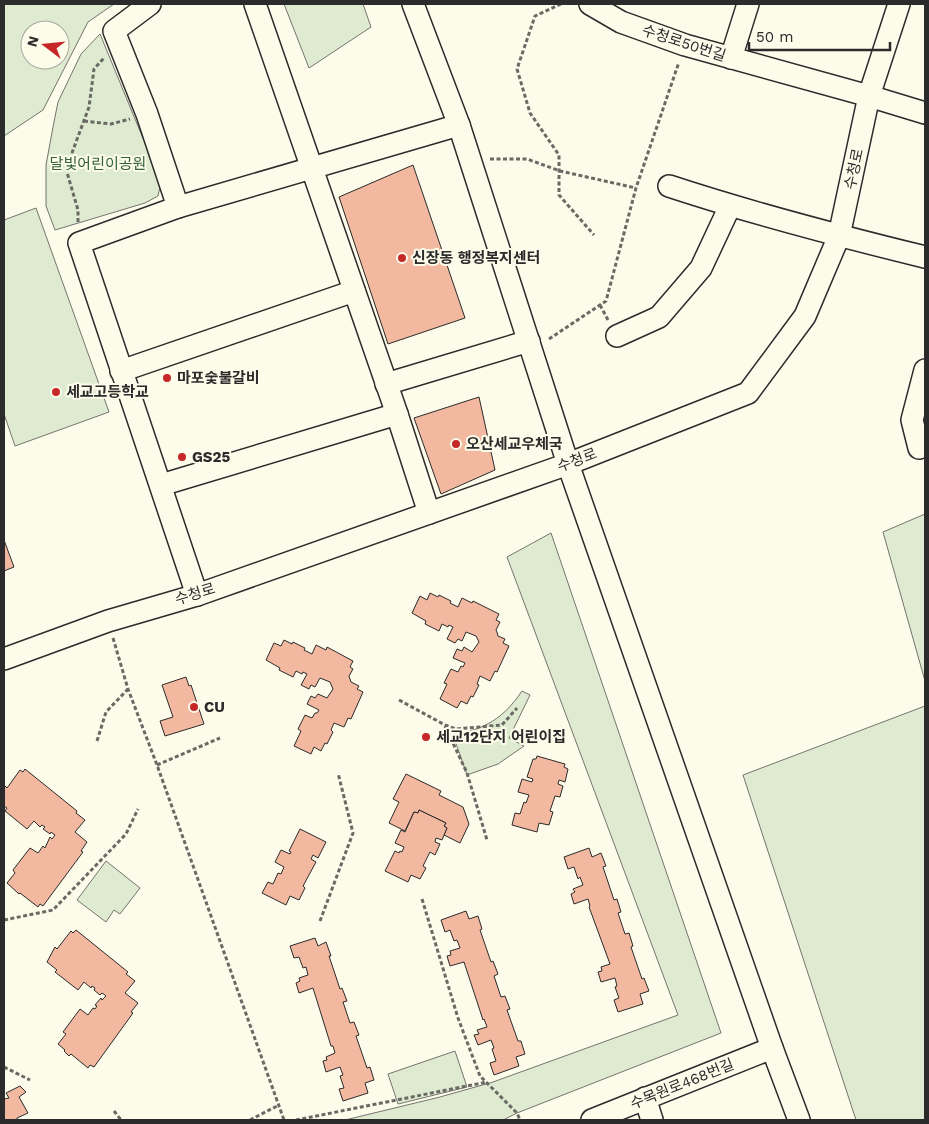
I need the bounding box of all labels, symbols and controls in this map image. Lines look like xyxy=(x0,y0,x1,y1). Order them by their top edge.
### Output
north arrow xyxy=(20,20,70,70)
scale bar xyxy=(749,20,890,52)
street label: 수청로50번길 xyxy=(640,21,728,65)
text: 50 m xyxy=(756,28,793,46)
text: N xyxy=(23,34,42,49)
street label: 수청로 xyxy=(841,147,867,191)
park label: 달빛어린이공원 xyxy=(50,155,146,173)
place label: 신장동 행정복지센터 xyxy=(412,249,541,267)
marker: 신장동 행정복지센터 xyxy=(396,252,408,264)
place label: 마포숯불갈비 xyxy=(177,369,260,387)
marker: 마포숯불갈비 xyxy=(161,372,173,384)
place label: 세교고등학교 xyxy=(66,383,149,401)
marker: 세교고등학교 xyxy=(50,386,62,398)
place label: 오산세교우체국 xyxy=(466,435,563,453)
marker: 오산세교우체국 xyxy=(450,438,462,450)
street label: 수청로 xyxy=(554,444,600,476)
place label: GS25 xyxy=(192,448,230,466)
marker: GS25 xyxy=(176,451,188,463)
street label: 수청로 xyxy=(173,579,217,609)
place label: CU xyxy=(204,698,225,716)
marker: CU xyxy=(188,701,200,713)
place label: 세교12단지 어린이집 xyxy=(436,728,566,746)
marker: 세교12단지 어린이집 xyxy=(420,731,432,743)
street label: 수목원로468번길 xyxy=(627,1055,737,1113)

